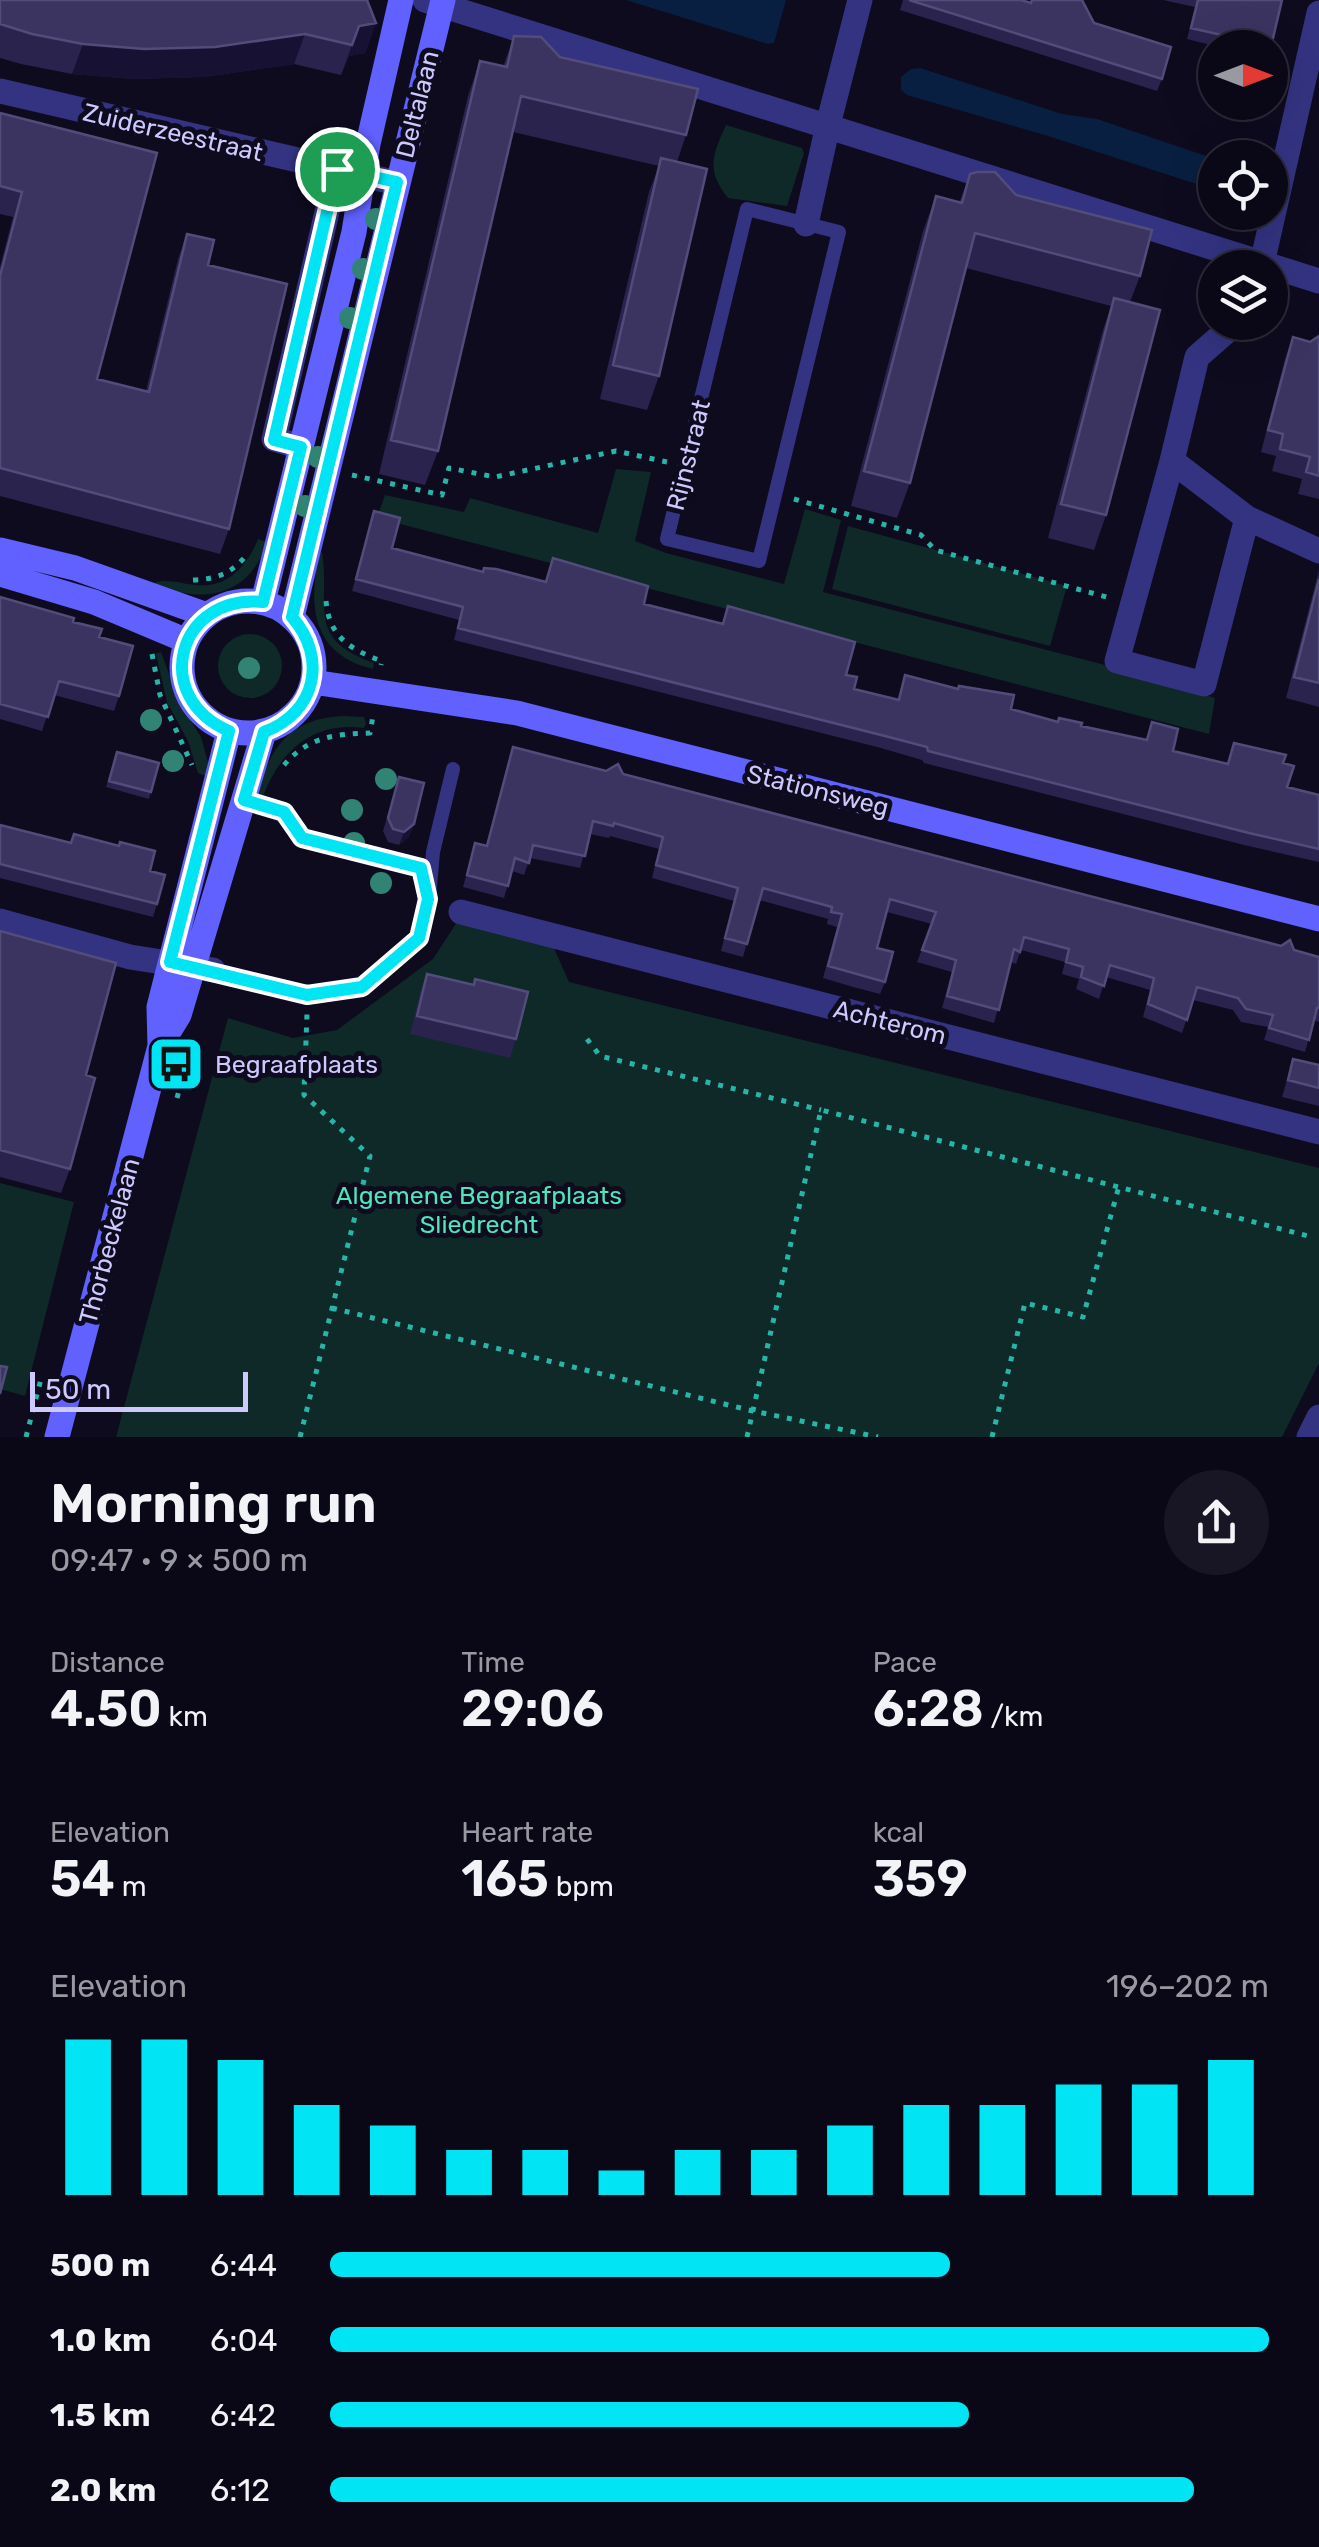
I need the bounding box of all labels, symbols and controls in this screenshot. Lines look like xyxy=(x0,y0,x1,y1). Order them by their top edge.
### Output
north arrow xyxy=(1198,30,1288,120)
map controls xyxy=(1198,30,1288,340)
street label: Deltalaan xyxy=(390,47,445,161)
street label: Zuiderzeestraat xyxy=(80,98,266,167)
pin xyxy=(295,127,380,212)
button: locate xyxy=(1198,140,1288,230)
icon: arrive xyxy=(310,142,365,197)
button: layers xyxy=(1198,250,1288,340)
street label: Rijnstraat xyxy=(661,397,716,513)
street label: Stationsweg xyxy=(744,759,892,822)
street label: Achterom xyxy=(831,994,949,1050)
bus stop icon: Begraafplaats xyxy=(146,1034,206,1094)
place label: Begraafplaats xyxy=(215,1050,378,1079)
street label: Thorbeckelaan xyxy=(73,1155,146,1327)
park label: Algemene Begraafplaats Sliedrecht xyxy=(336,1181,622,1239)
scale bar xyxy=(30,1367,248,1412)
text: 50 m xyxy=(45,1373,111,1406)
button: share xyxy=(1164,1470,1269,1575)
text: Morning run xyxy=(50,1471,377,1536)
text: 09:47 · 9 × 500 m xyxy=(50,1541,308,1579)
text: Distance xyxy=(50,1646,165,1679)
text: Time xyxy=(461,1646,525,1679)
text: Pace xyxy=(873,1646,937,1679)
text: 4.50 xyxy=(50,1679,162,1739)
text: 29:06 xyxy=(461,1679,604,1739)
text: 6:28 xyxy=(873,1679,984,1739)
text: km xyxy=(162,1700,208,1733)
text: /km xyxy=(984,1700,1043,1733)
text: Elevation xyxy=(50,1816,170,1849)
text: Heart rate xyxy=(461,1816,593,1849)
text: kcal xyxy=(873,1816,924,1849)
text: 54 xyxy=(50,1849,115,1909)
text: 165 xyxy=(461,1849,549,1909)
text: 359 xyxy=(873,1849,968,1909)
text: m xyxy=(115,1870,147,1903)
text: bpm xyxy=(549,1870,614,1903)
text: Elevation xyxy=(50,1967,187,2005)
text: 196–202 m xyxy=(1106,1967,1269,2005)
text: 500 m xyxy=(50,2246,150,2284)
text: 6:44 xyxy=(210,2246,277,2284)
text: 1.0 km xyxy=(50,2321,151,2359)
text: 6:04 xyxy=(210,2321,278,2359)
text: 1.5 km xyxy=(50,2396,151,2434)
text: 6:42 xyxy=(210,2396,276,2434)
text: 2.0 km xyxy=(50,2471,156,2509)
text: 6:12 xyxy=(210,2471,270,2509)

